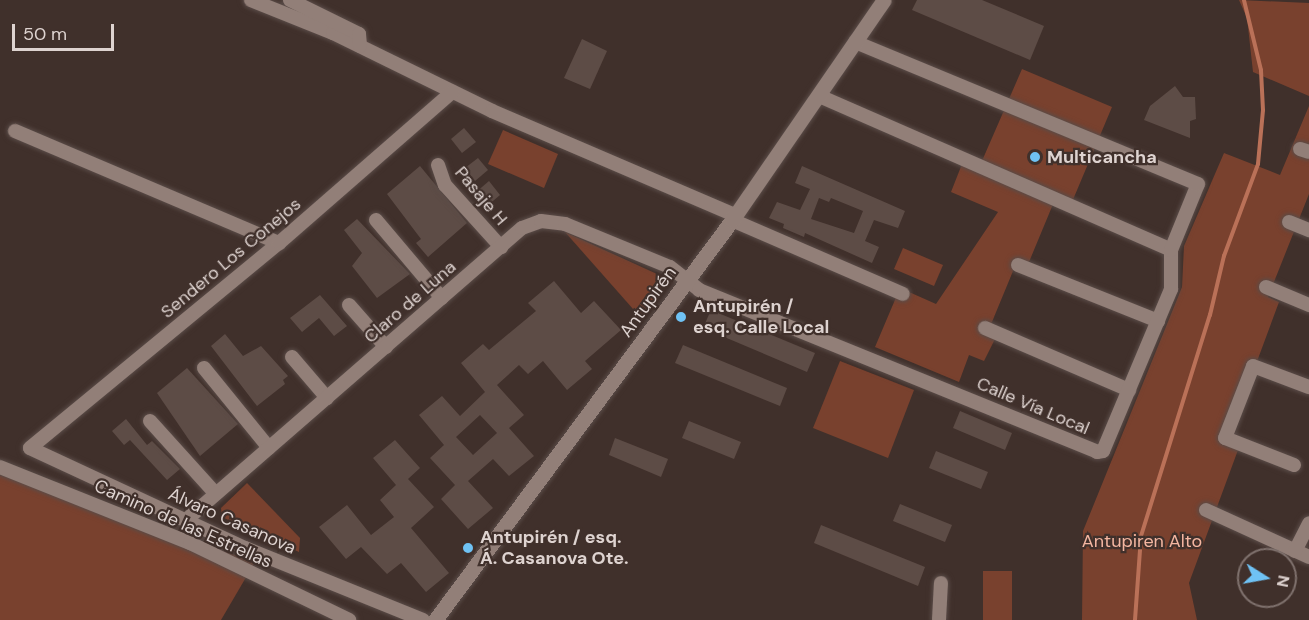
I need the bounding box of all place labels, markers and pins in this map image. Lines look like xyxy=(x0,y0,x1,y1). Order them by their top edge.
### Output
place label: Multicancha xyxy=(1047,146,1157,168)
marker: Multicancha xyxy=(1028,150,1042,164)
place label: Antupirén / esq. Calle Local xyxy=(693,296,829,338)
marker: Antupirén / esq. Calle Local xyxy=(674,310,688,324)
place label: Antupirén / esq. Á. Casanova Ote. xyxy=(480,527,629,570)
marker: Antupirén / esq. Á. Casanova Ote. xyxy=(461,541,475,555)

